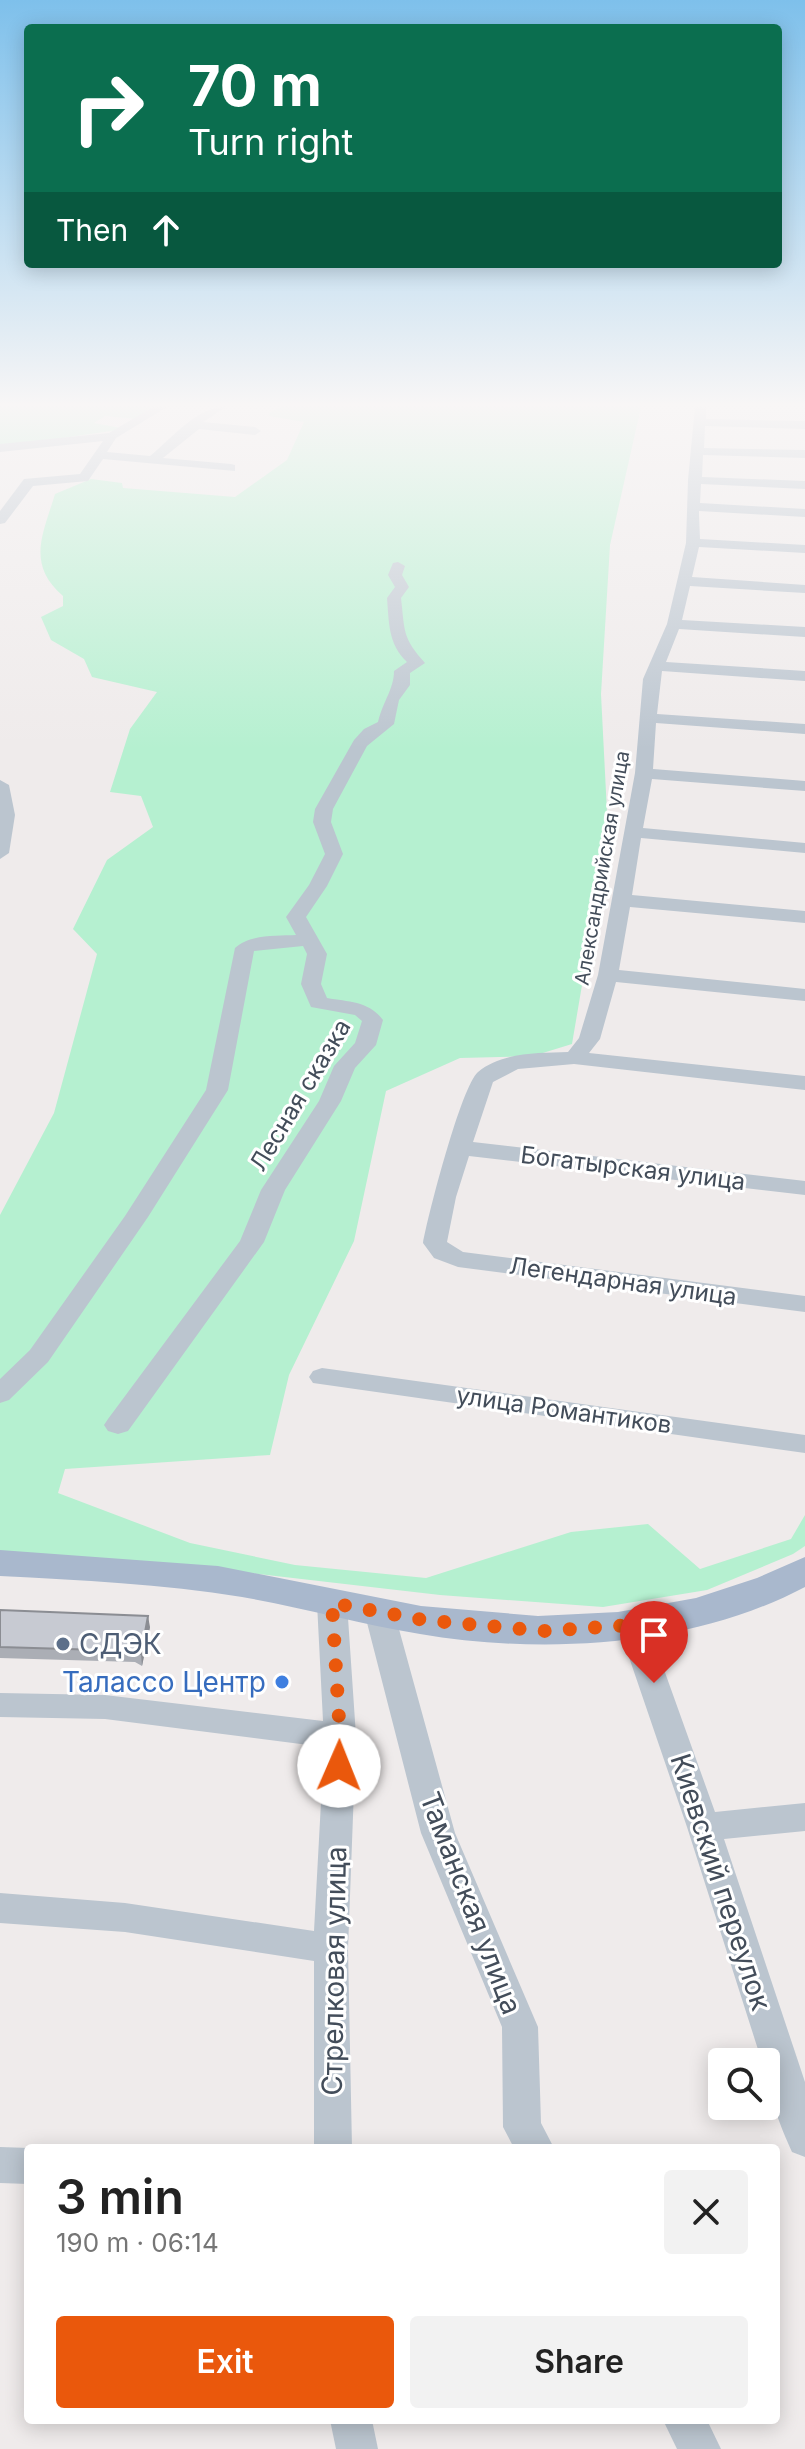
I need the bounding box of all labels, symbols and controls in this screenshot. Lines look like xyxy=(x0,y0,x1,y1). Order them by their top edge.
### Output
text: 70 m xyxy=(188,52,322,120)
icon: right xyxy=(56,56,160,160)
text: Turn right xyxy=(188,120,353,164)
icon: ahead xyxy=(144,208,188,252)
text: Then xyxy=(56,212,128,248)
street label: Александрийская улица xyxy=(570,749,634,987)
street label: Лесная сказка xyxy=(243,1014,357,1176)
street label: Богатырская улица xyxy=(519,1140,747,1196)
street label: Легендарная улица xyxy=(507,1251,739,1311)
street label: улица Романтиков xyxy=(455,1381,673,1439)
pin xyxy=(620,1601,688,1683)
icon: arrive xyxy=(632,1613,676,1657)
place label: СДЭК xyxy=(79,1627,162,1661)
marker: СДЭК xyxy=(54,1635,72,1653)
place label: Талассо Центр xyxy=(62,1665,266,1699)
marker: Талассо Центр xyxy=(273,1673,291,1691)
position arrow xyxy=(297,1724,381,1808)
street label: Киевский переулок xyxy=(663,1749,779,2015)
street label: Таманская улица xyxy=(413,1787,529,2019)
street label: Стрелковая улица xyxy=(315,1846,353,2096)
map controls xyxy=(708,2048,780,2120)
button: search xyxy=(708,2048,780,2120)
text: 3 min xyxy=(56,2167,184,2226)
button: close xyxy=(664,2170,748,2254)
text: 190 m · 06:14 xyxy=(56,2227,219,2258)
button: Exit xyxy=(56,2316,394,2408)
button: Share xyxy=(410,2316,748,2408)

